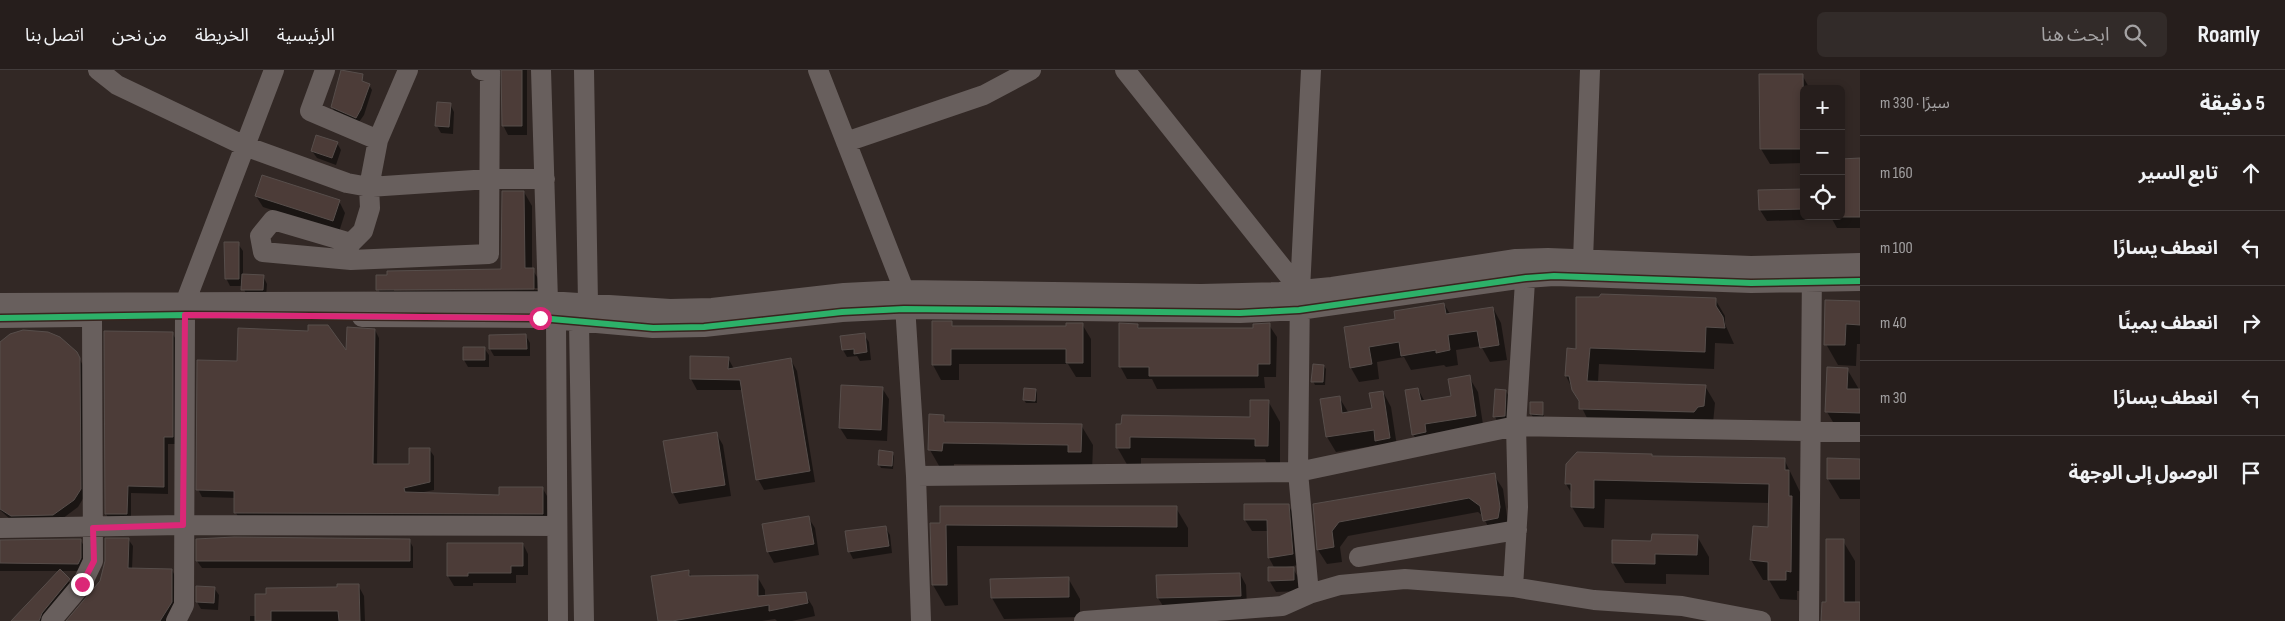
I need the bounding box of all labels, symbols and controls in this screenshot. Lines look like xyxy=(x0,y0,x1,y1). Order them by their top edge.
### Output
search box xyxy=(1817,12,2167,57)
text: Roamly xyxy=(2197,20,2260,49)
icon: search xyxy=(2121,21,2149,49)
text: ابحث هنا xyxy=(2041,24,2109,47)
text: اتصل بنا xyxy=(25,25,84,46)
text: من نحن xyxy=(112,25,167,46)
text: الخريطة xyxy=(195,25,249,46)
text: الرئيسية xyxy=(277,25,335,46)
map controls xyxy=(1800,85,1845,220)
button: + xyxy=(1800,85,1845,130)
text: 5 دقيقة xyxy=(2200,91,2265,116)
text: سيرًا · 330 m xyxy=(1880,94,1950,113)
button: − xyxy=(1800,130,1845,175)
icon: ahead xyxy=(2237,159,2265,187)
text: تابع السير xyxy=(2139,162,2218,185)
text: 160 m xyxy=(1880,164,1913,183)
button: locate xyxy=(1800,175,1845,220)
icon: left xyxy=(2237,234,2265,262)
text: انعطف يسارًا xyxy=(2113,237,2218,260)
text: 100 m xyxy=(1880,239,1913,258)
route start xyxy=(529,307,552,330)
icon: right xyxy=(2237,309,2265,337)
text: انعطف يمينًا xyxy=(2118,312,2218,335)
text: 40 m xyxy=(1880,314,1907,333)
icon: left xyxy=(2237,384,2265,412)
text: انعطف يسارًا xyxy=(2113,387,2218,410)
text: 30 m xyxy=(1880,389,1907,408)
icon: arrive xyxy=(2237,459,2265,487)
text: الوصول إلى الوجهة xyxy=(2069,462,2218,485)
route end xyxy=(71,573,94,596)

